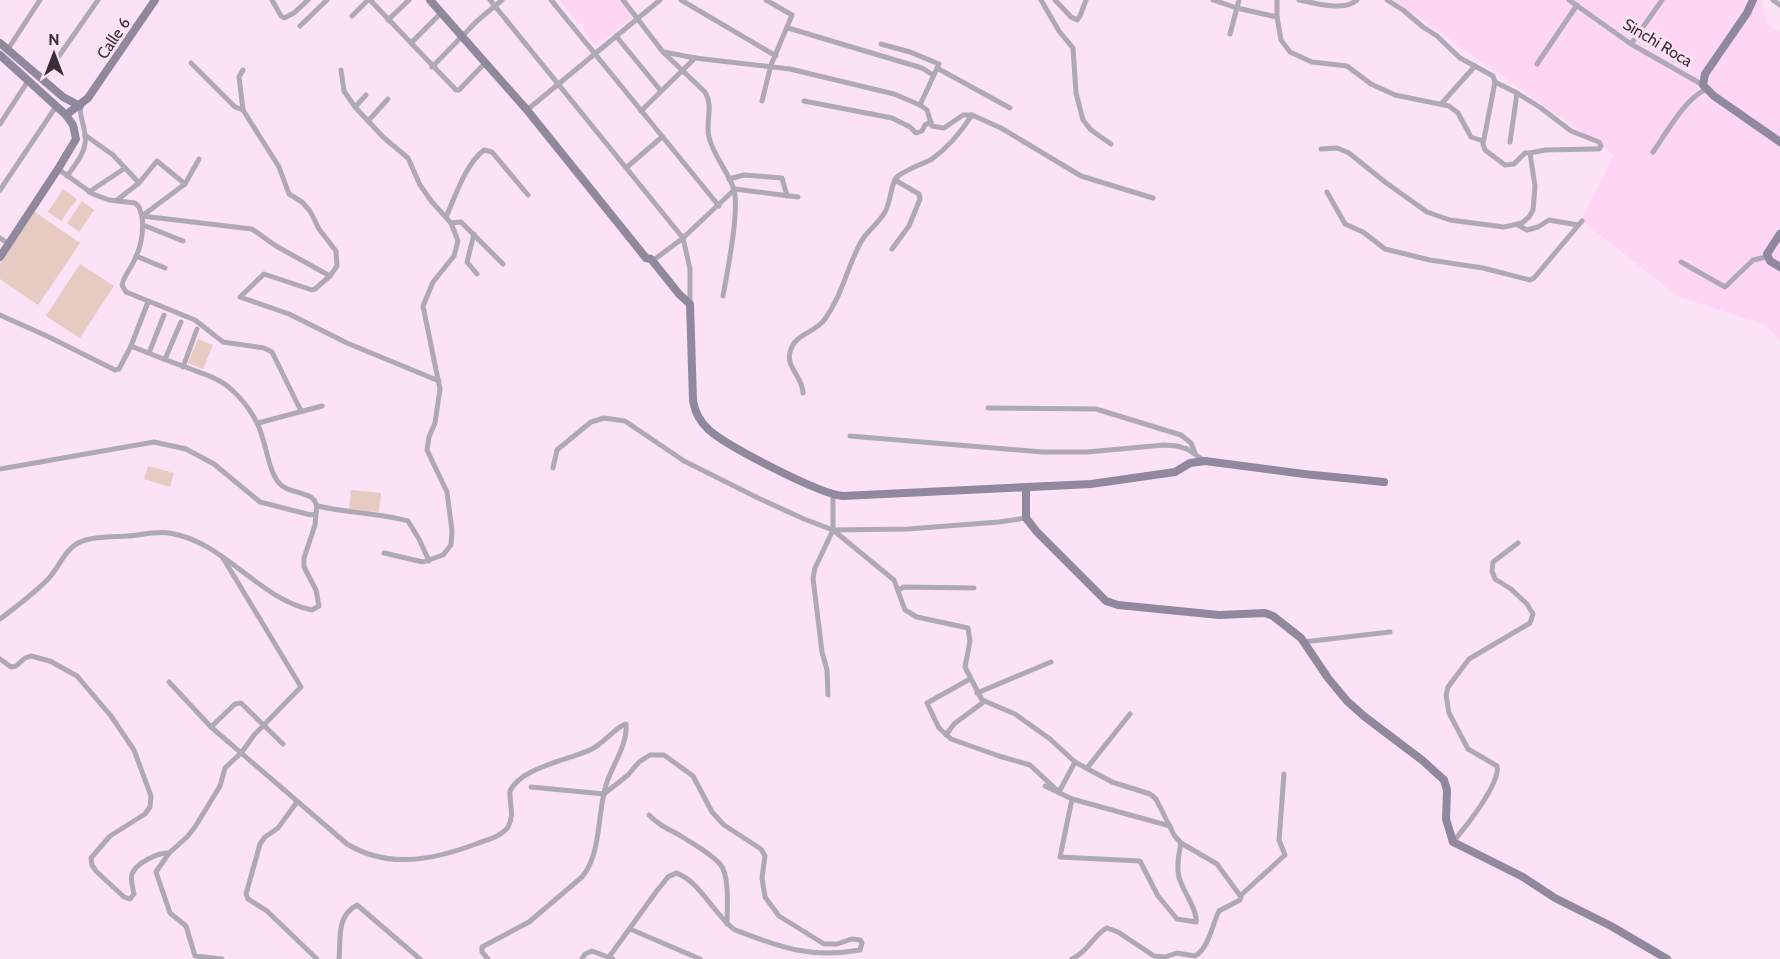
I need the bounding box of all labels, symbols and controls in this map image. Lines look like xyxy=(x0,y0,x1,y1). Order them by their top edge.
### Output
street label: Calle 6 xyxy=(93,14,134,63)
street label: Sinchi Roca xyxy=(1620,14,1696,71)
north arrow xyxy=(24,24,84,84)
text: N xyxy=(48,30,60,49)

